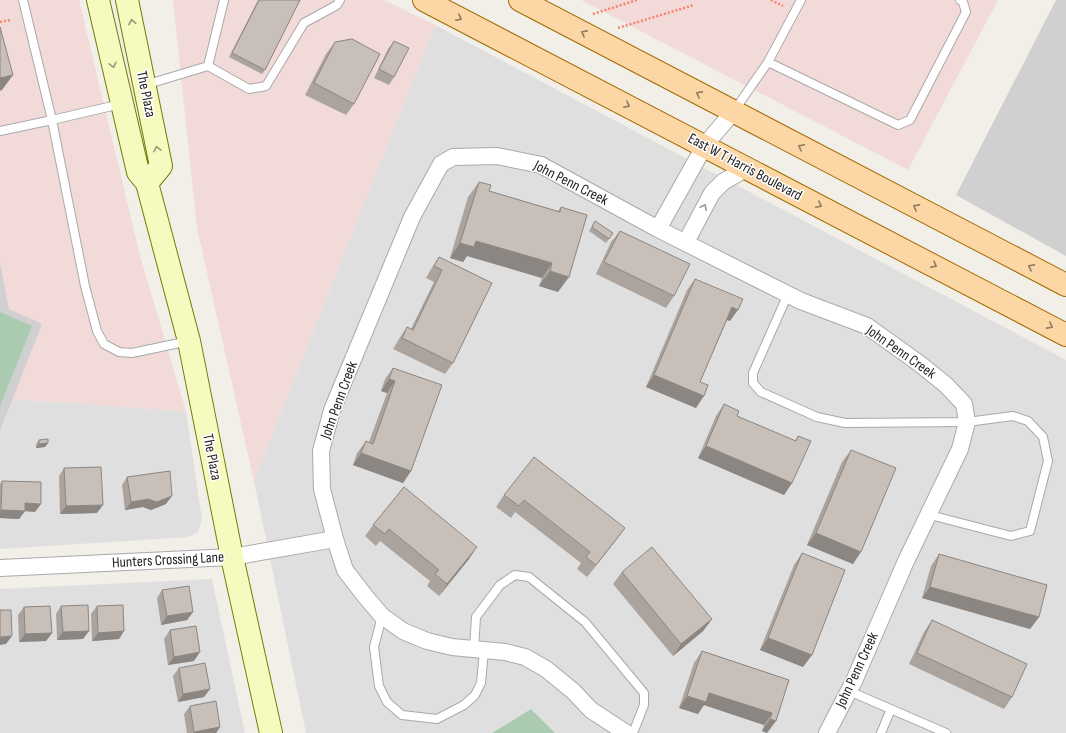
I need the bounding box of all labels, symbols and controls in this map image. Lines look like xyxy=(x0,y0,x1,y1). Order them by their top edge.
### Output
one-way arrow xyxy=(455,13,462,21)
one-way arrow xyxy=(128,19,136,25)
one-way arrow xyxy=(580,31,588,38)
one-way arrow xyxy=(108,62,116,69)
street label: The Plaza xyxy=(132,69,160,119)
one-way arrow xyxy=(696,91,703,99)
one-way arrow xyxy=(623,100,630,108)
street label: East W T Harris Boulevard xyxy=(685,129,805,205)
one-way arrow xyxy=(797,144,805,152)
one-way arrow xyxy=(154,146,162,152)
street label: John Penn Creek xyxy=(530,156,612,210)
one-way arrow xyxy=(815,201,822,208)
one-way arrow xyxy=(699,204,706,211)
one-way arrow xyxy=(913,204,920,212)
one-way arrow xyxy=(930,261,938,268)
one-way arrow xyxy=(1028,265,1036,272)
street label: John Penn Creek xyxy=(861,320,940,383)
one-way arrow xyxy=(1045,321,1053,328)
street label: John Penn Creek xyxy=(316,358,362,442)
street label: The Plaza xyxy=(198,432,226,482)
street label: Hunters Crossing Lane xyxy=(111,548,225,572)
street label: John Penn Creek xyxy=(831,629,883,712)

